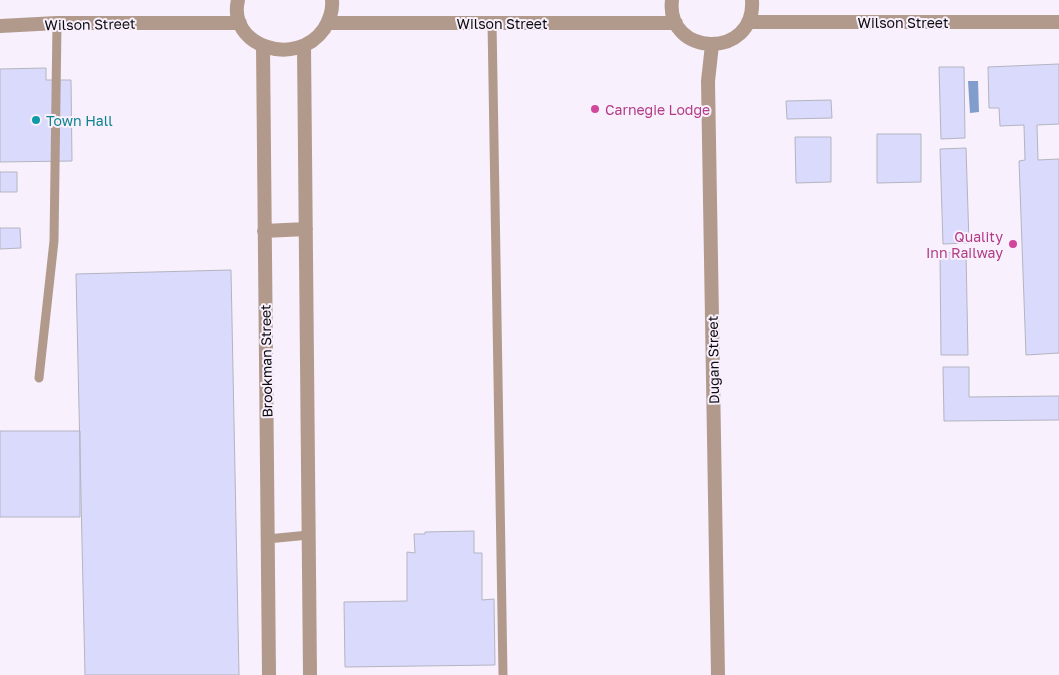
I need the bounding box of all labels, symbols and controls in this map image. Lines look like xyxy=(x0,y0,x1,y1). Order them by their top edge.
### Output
street label: Wilson Street xyxy=(857,14,949,31)
street label: Wilson Street xyxy=(44,15,136,33)
street label: Wilson Street xyxy=(456,15,548,32)
place label: Carnegie Lodge xyxy=(605,101,710,118)
marker: Carnegie Lodge xyxy=(589,103,601,115)
place label: Town Hall xyxy=(46,112,113,129)
marker: Town Hall xyxy=(30,114,42,126)
place label: Quality Inn Railway xyxy=(926,228,1003,261)
marker: Quality Inn Railway xyxy=(1007,238,1019,250)
street label: Brookman Street xyxy=(257,304,275,418)
street label: Dugan Street xyxy=(704,316,722,404)

